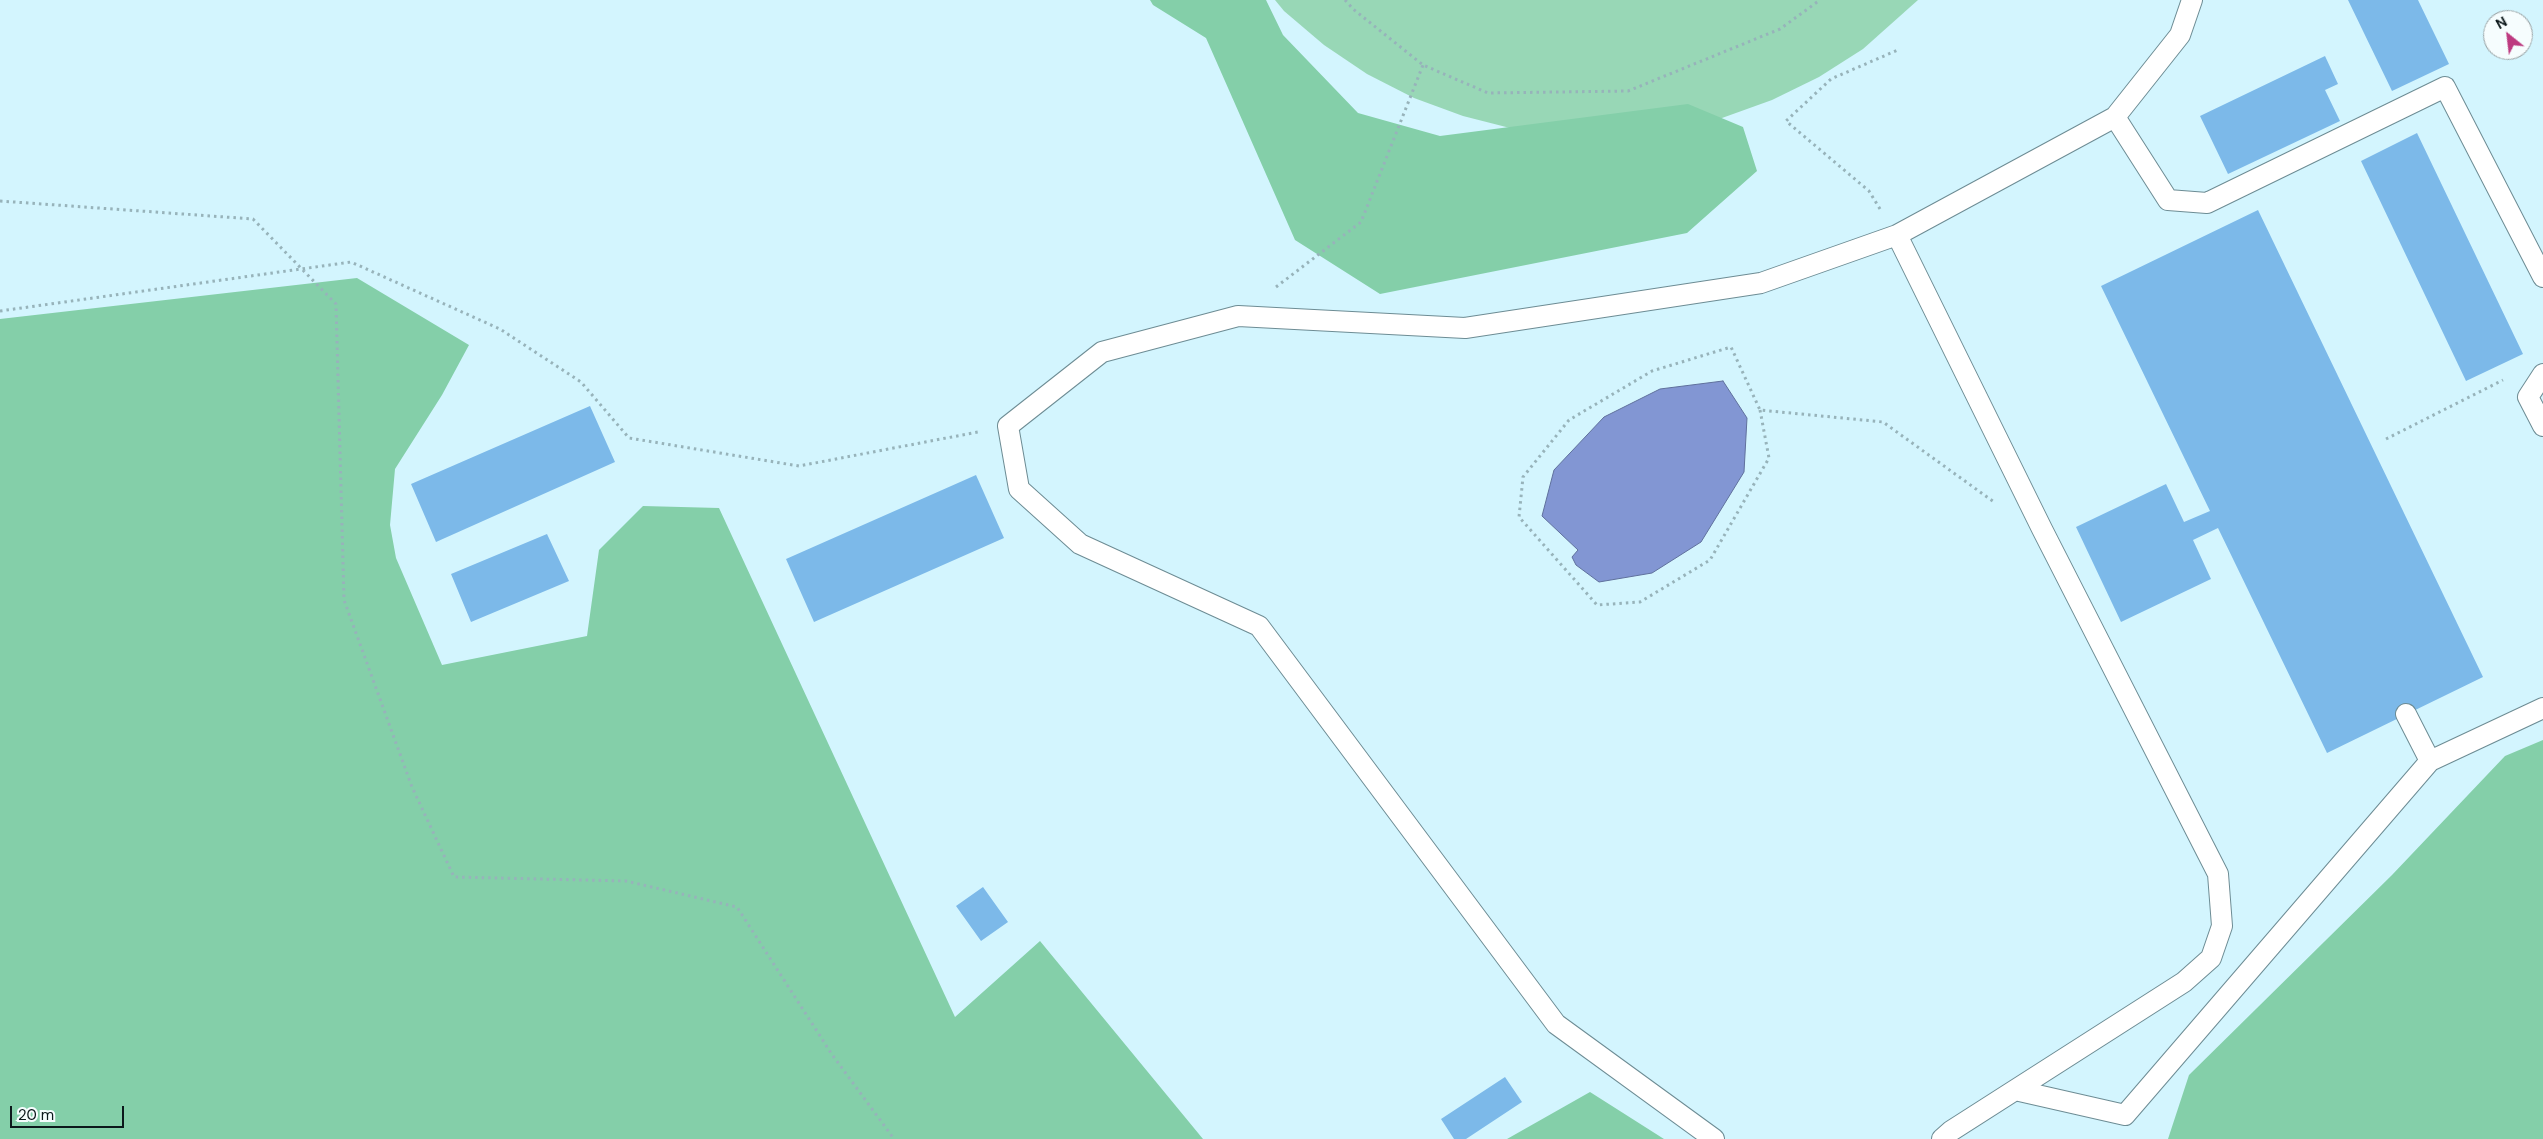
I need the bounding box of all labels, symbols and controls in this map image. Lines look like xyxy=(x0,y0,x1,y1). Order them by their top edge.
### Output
north arrow xyxy=(2483,10,2533,60)
text: N xyxy=(2492,12,2510,33)
scale bar xyxy=(12,1096,126,1128)
text: 20 m xyxy=(18,1105,54,1125)

